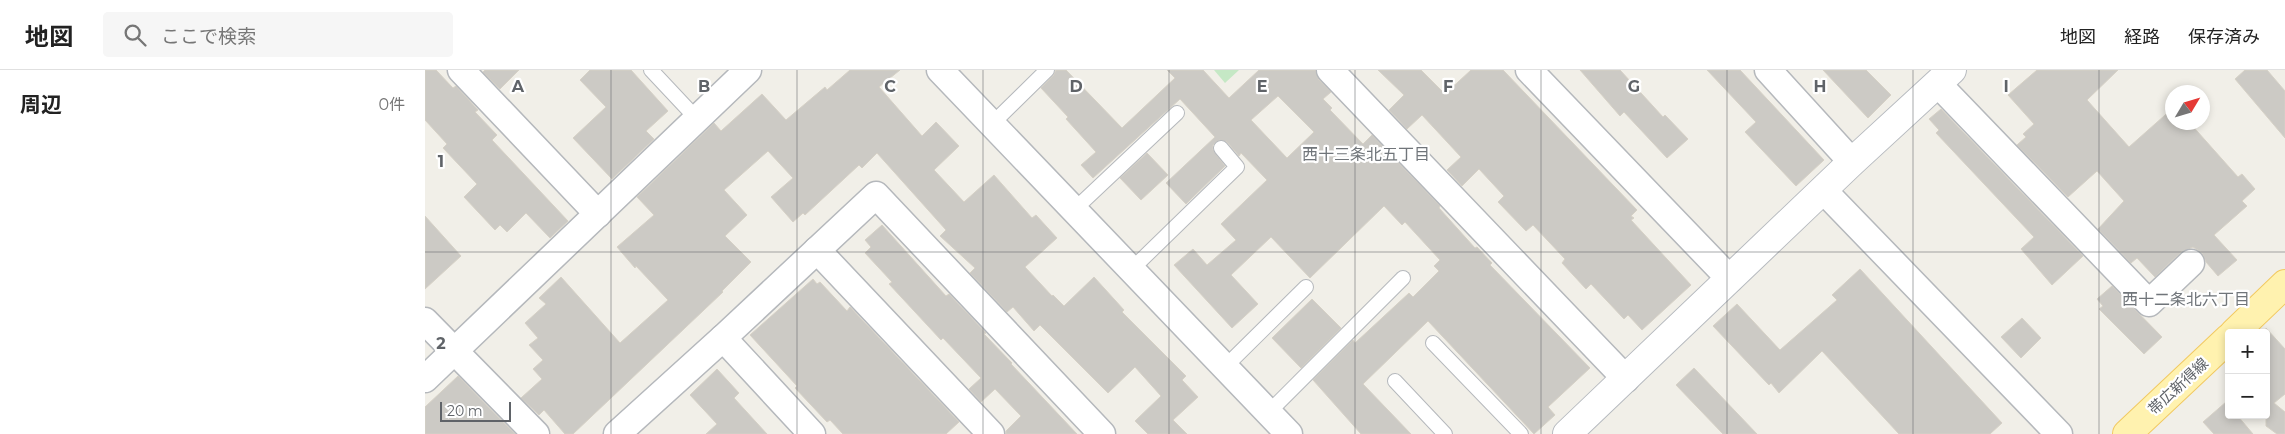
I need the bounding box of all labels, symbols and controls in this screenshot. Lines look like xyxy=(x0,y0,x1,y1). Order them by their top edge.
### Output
search box xyxy=(103,12,453,57)
icon: search xyxy=(121,21,149,49)
text: 地図 xyxy=(25,22,73,51)
text: ここで検索 xyxy=(161,25,256,48)
text: 地図 xyxy=(2060,26,2096,48)
text: 経路 xyxy=(2124,26,2160,48)
text: 保存済み xyxy=(2188,26,2260,48)
text: A xyxy=(511,77,525,96)
text: B xyxy=(698,77,710,96)
text: C xyxy=(884,77,896,96)
text: D xyxy=(1069,77,1083,96)
text: E xyxy=(1257,77,1267,96)
text: F xyxy=(1443,77,1453,96)
text: G xyxy=(1628,77,1640,96)
text: H xyxy=(1814,77,1826,96)
text: I xyxy=(2003,77,2009,96)
north arrow xyxy=(2165,85,2210,130)
text: 周辺 xyxy=(20,92,62,117)
text: 0件 xyxy=(378,95,405,114)
district label: 西十三条北五丁目 xyxy=(1302,145,1430,164)
text: 1 xyxy=(438,152,444,171)
district label: 西十二条北六丁目 xyxy=(2122,290,2250,309)
map controls xyxy=(2225,329,2270,419)
button: + xyxy=(2225,329,2270,374)
text: 2 xyxy=(436,334,446,353)
street label: 帯広新得線 xyxy=(2144,353,2212,419)
button: − xyxy=(2225,374,2270,419)
scale bar xyxy=(440,399,511,422)
text: 20 m xyxy=(447,402,483,420)

